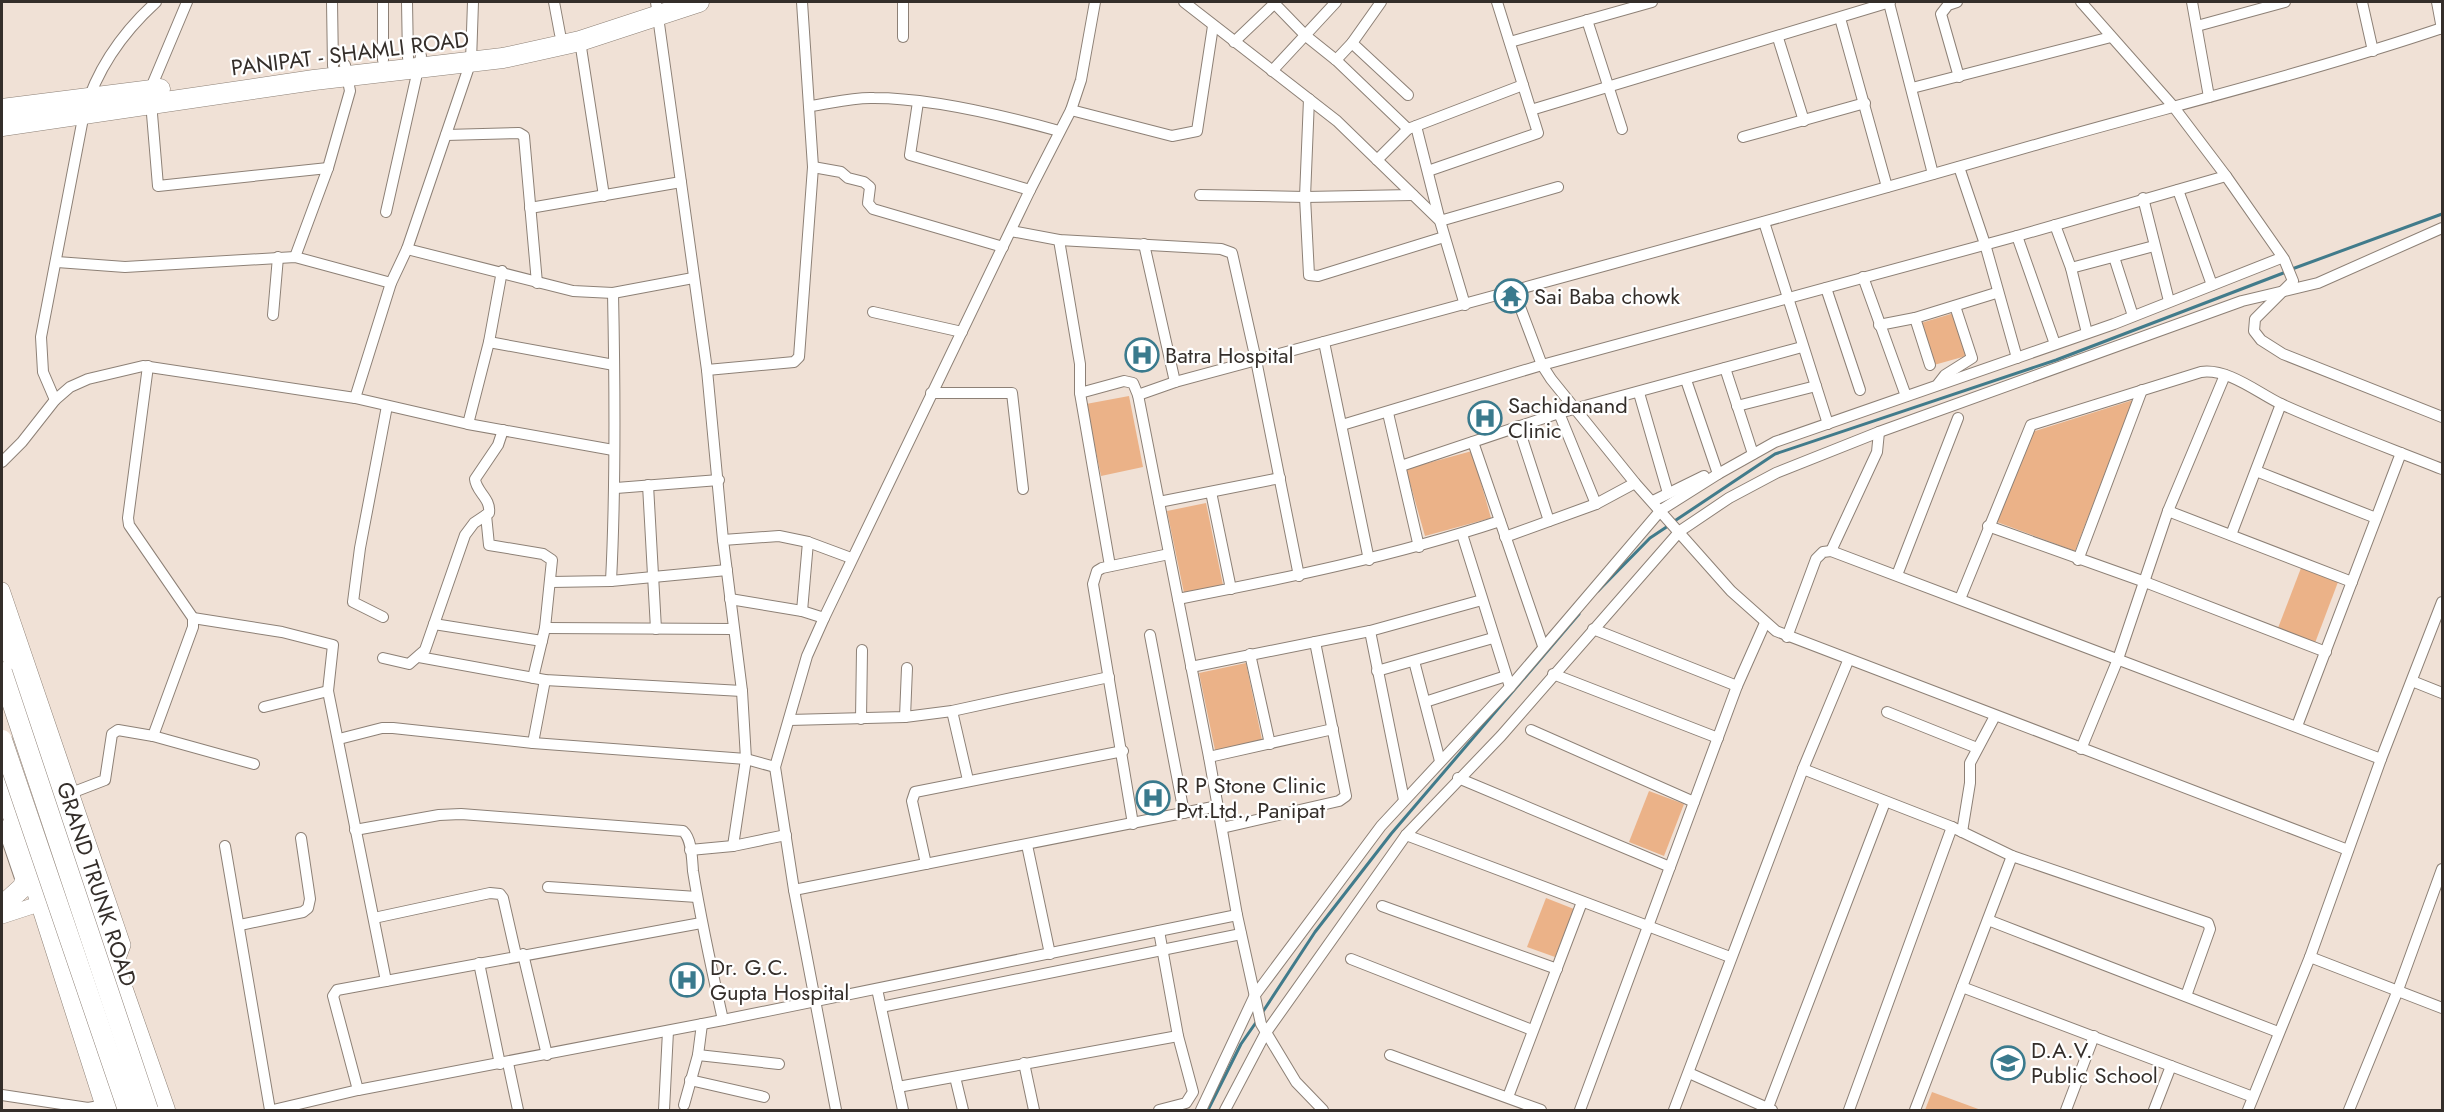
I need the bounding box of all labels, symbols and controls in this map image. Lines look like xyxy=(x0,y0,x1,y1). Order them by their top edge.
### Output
street label: PANIPAT - SHAMLI ROAD xyxy=(229,23,471,83)
temple icon: Sai Baba chowk xyxy=(1493,278,1529,314)
place label: Sai Baba chowk xyxy=(1534,280,1680,312)
hospital icon: Batra Hospital xyxy=(1124,337,1160,373)
place label: Batra Hospital xyxy=(1165,339,1294,371)
place label: Sachidanand Clinic xyxy=(1508,389,1628,446)
hospital icon: Sachidanand Clinic xyxy=(1467,400,1503,436)
place label: R P Stone Clinic Pvt.Ltd., Panipat xyxy=(1176,769,1326,826)
street label: GRAND TRUNK ROAD xyxy=(49,778,145,990)
hospital icon: R P Stone Clinic Pvt.Ltd., Panipat xyxy=(1135,780,1171,816)
place label: Dr. G.C. Gupta Hospital xyxy=(710,951,849,1008)
hospital icon: Dr. G.C. Gupta Hospital xyxy=(669,962,705,998)
place label: D.A.V. Public School xyxy=(2031,1034,2158,1091)
school or university icon: D.A.V. Public School xyxy=(1990,1045,2026,1081)

